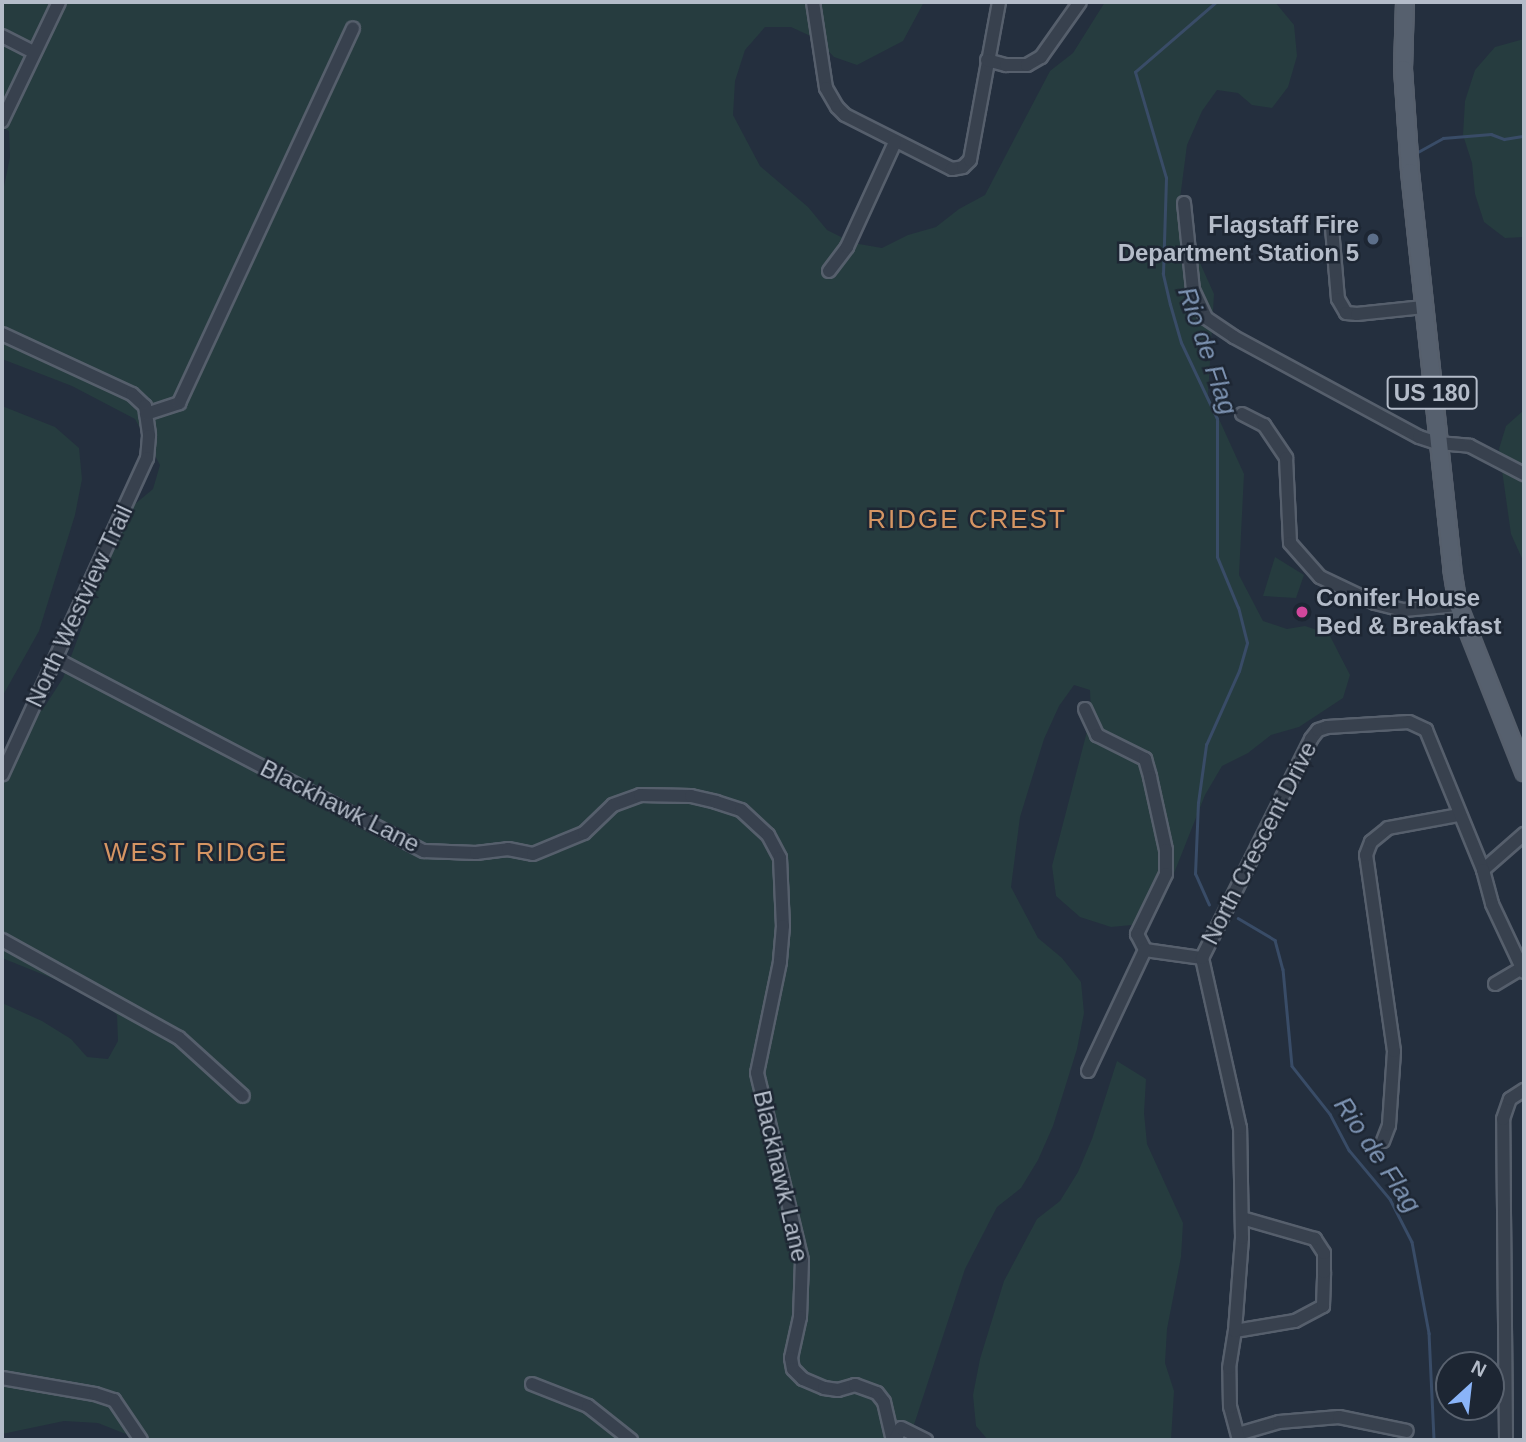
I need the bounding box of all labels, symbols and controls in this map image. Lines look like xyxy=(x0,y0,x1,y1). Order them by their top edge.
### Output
place label: Flagstaff Fire Department Station 5 xyxy=(1118,211,1359,267)
marker: Flagstaff Fire Department Station 5 xyxy=(1365,231,1381,247)
water label: Rio de Flag xyxy=(1171,283,1243,419)
road number: US 180 xyxy=(1386,374,1478,412)
street label: North Westview Trail xyxy=(19,500,139,712)
district label: RIDGE CREST xyxy=(869,504,1065,536)
place label: Conifer House Bed & Breakfast xyxy=(1316,584,1501,640)
marker: Conifer House Bed & Breakfast xyxy=(1294,604,1310,620)
street label: North Crescent Drive xyxy=(1195,737,1323,949)
street label: Blackhawk Lane xyxy=(256,753,424,859)
district label: WEST RIDGE xyxy=(105,837,287,869)
street label: Blackhawk Lane xyxy=(747,1088,815,1264)
water label: Rio de Flag xyxy=(1327,1091,1427,1219)
north arrow xyxy=(1435,1351,1505,1421)
text: N xyxy=(1468,1356,1490,1381)

